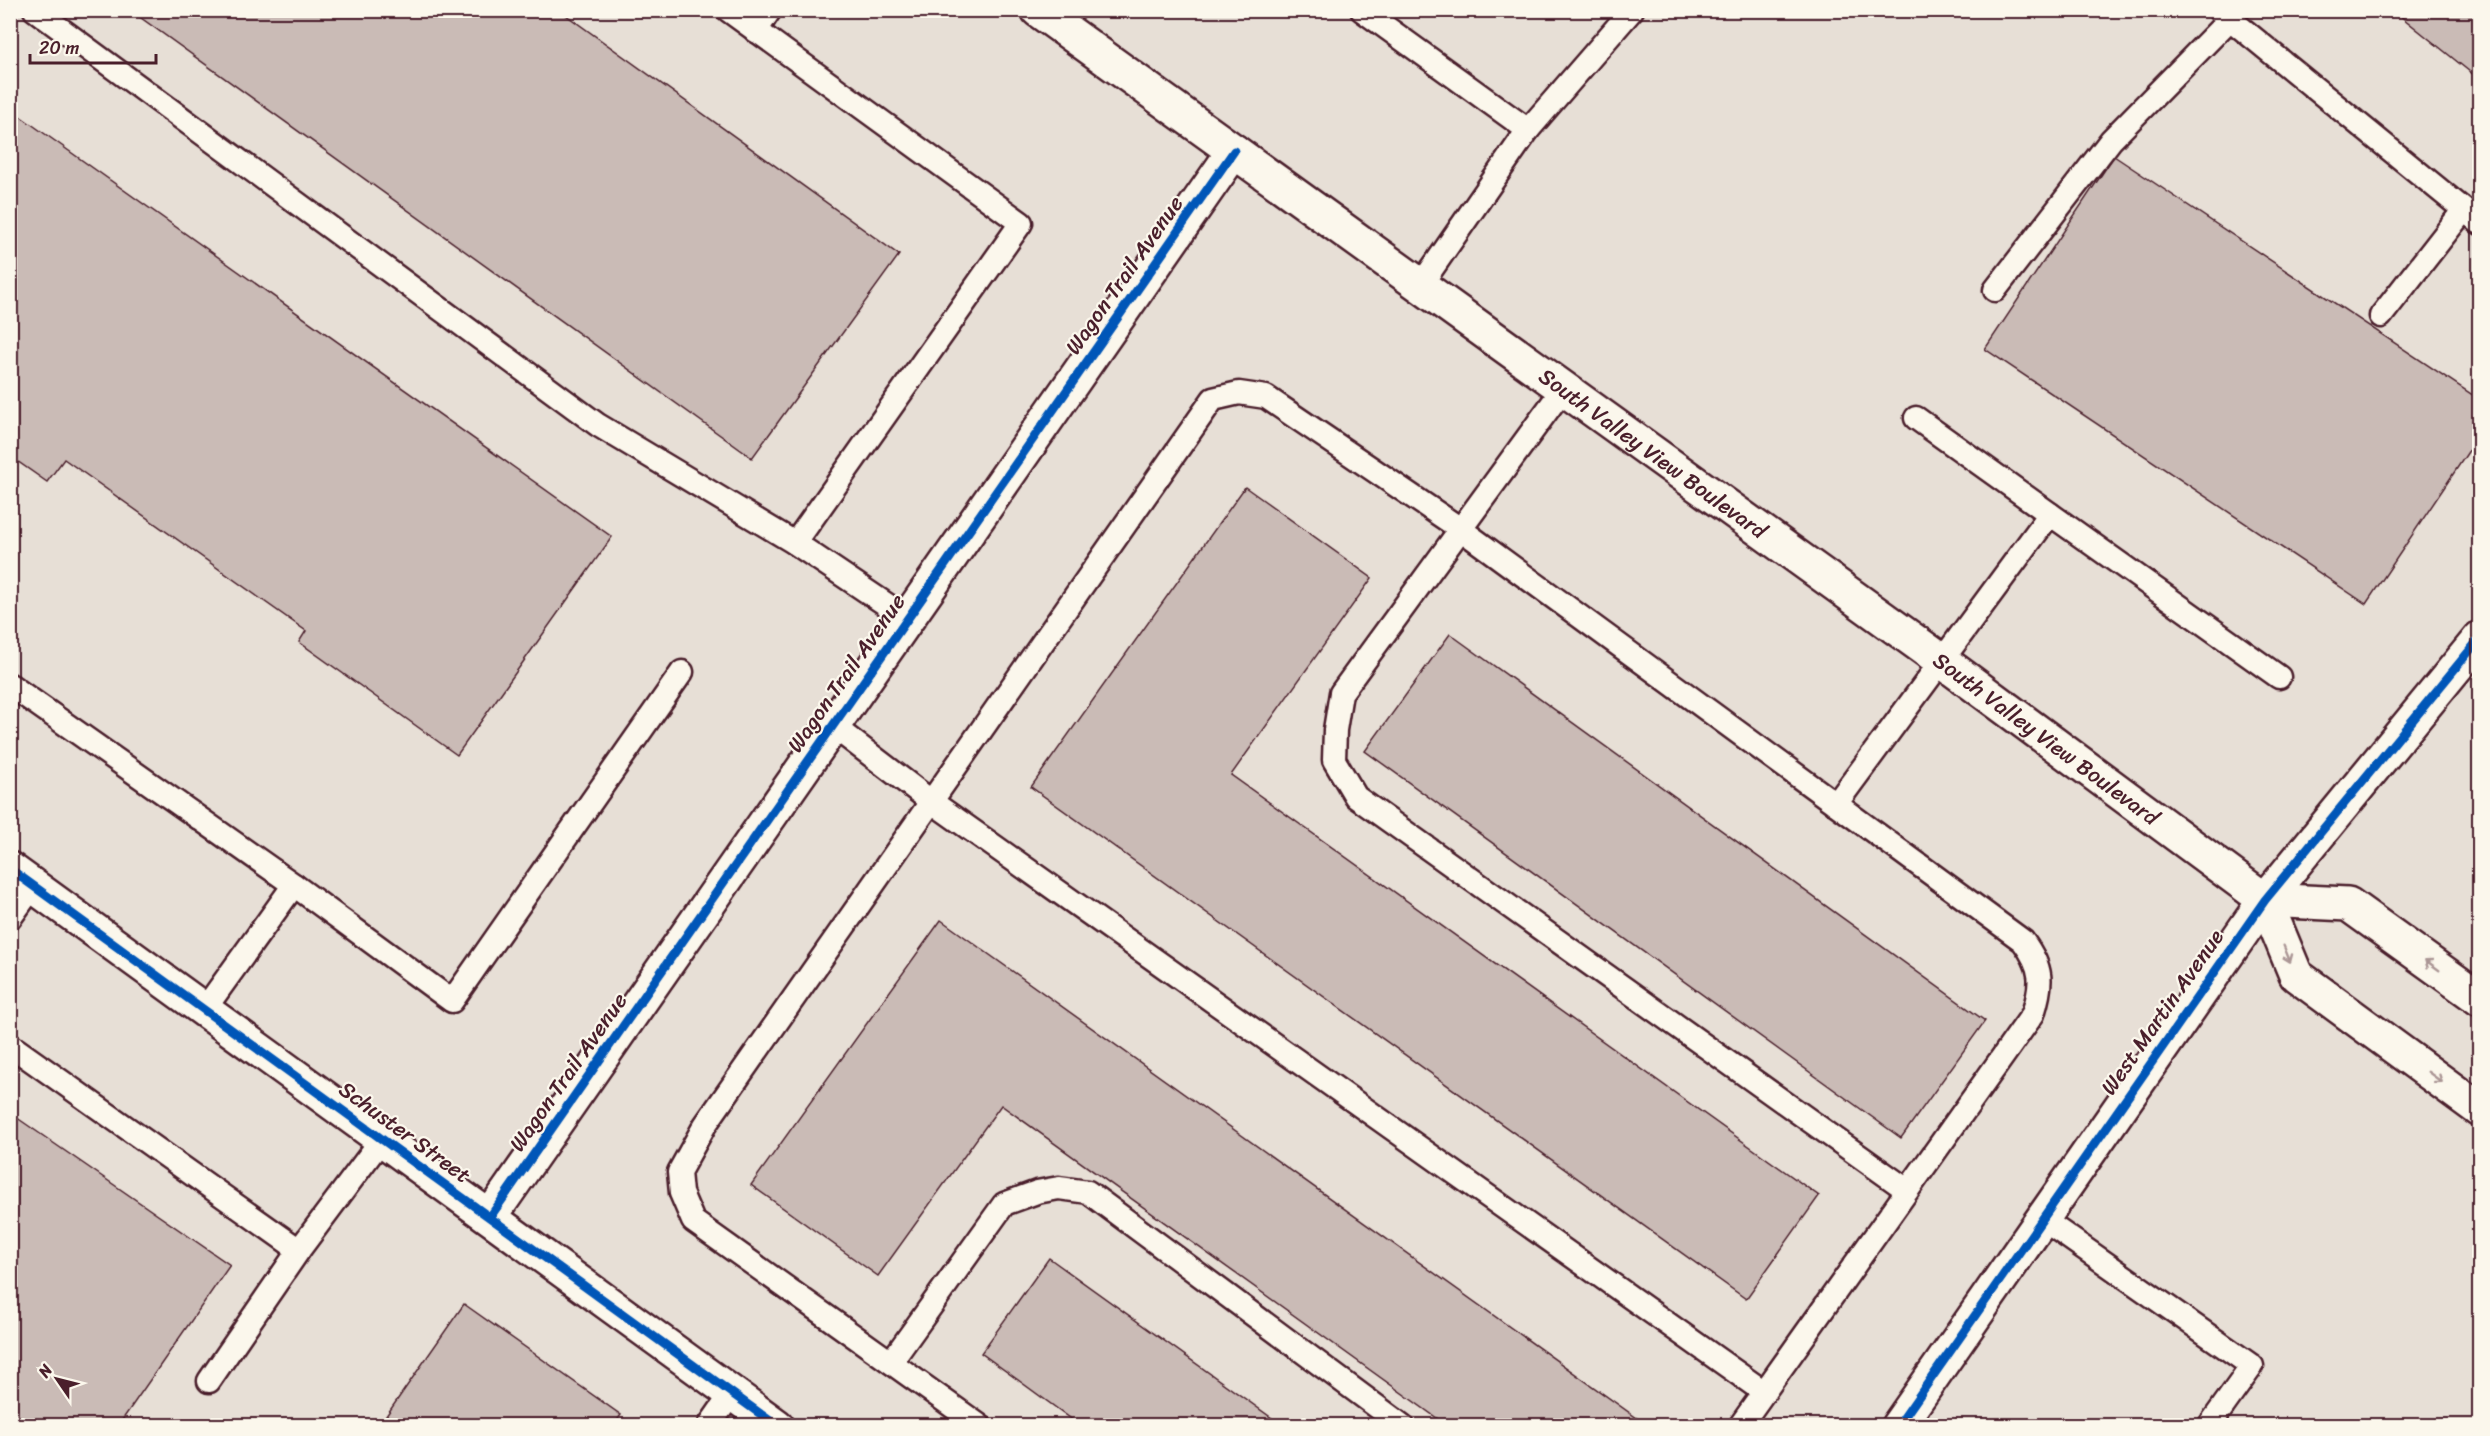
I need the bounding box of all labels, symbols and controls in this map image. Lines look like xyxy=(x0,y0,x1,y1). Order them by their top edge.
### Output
scale bar xyxy=(30,27,156,65)
text: 20 m xyxy=(39,32,79,64)
street label: Wagon Trail Avenue xyxy=(1054,187,1194,363)
street label: South Valley View Boulevard xyxy=(1530,357,1777,550)
street label: Wagon Trail Avenue xyxy=(776,585,916,761)
street label: South Valley View Boulevard xyxy=(1925,641,2169,836)
street label: West Martin Avenue xyxy=(2090,920,2234,1104)
one-way arrow xyxy=(2282,944,2293,962)
one-way arrow xyxy=(2425,959,2441,971)
street label: Wagon Trail Avenue xyxy=(498,984,638,1160)
street label: Schuster Street xyxy=(330,1070,480,1194)
one-way arrow xyxy=(2426,1071,2442,1083)
north arrow xyxy=(27,1349,87,1409)
text: N xyxy=(29,1357,61,1384)

